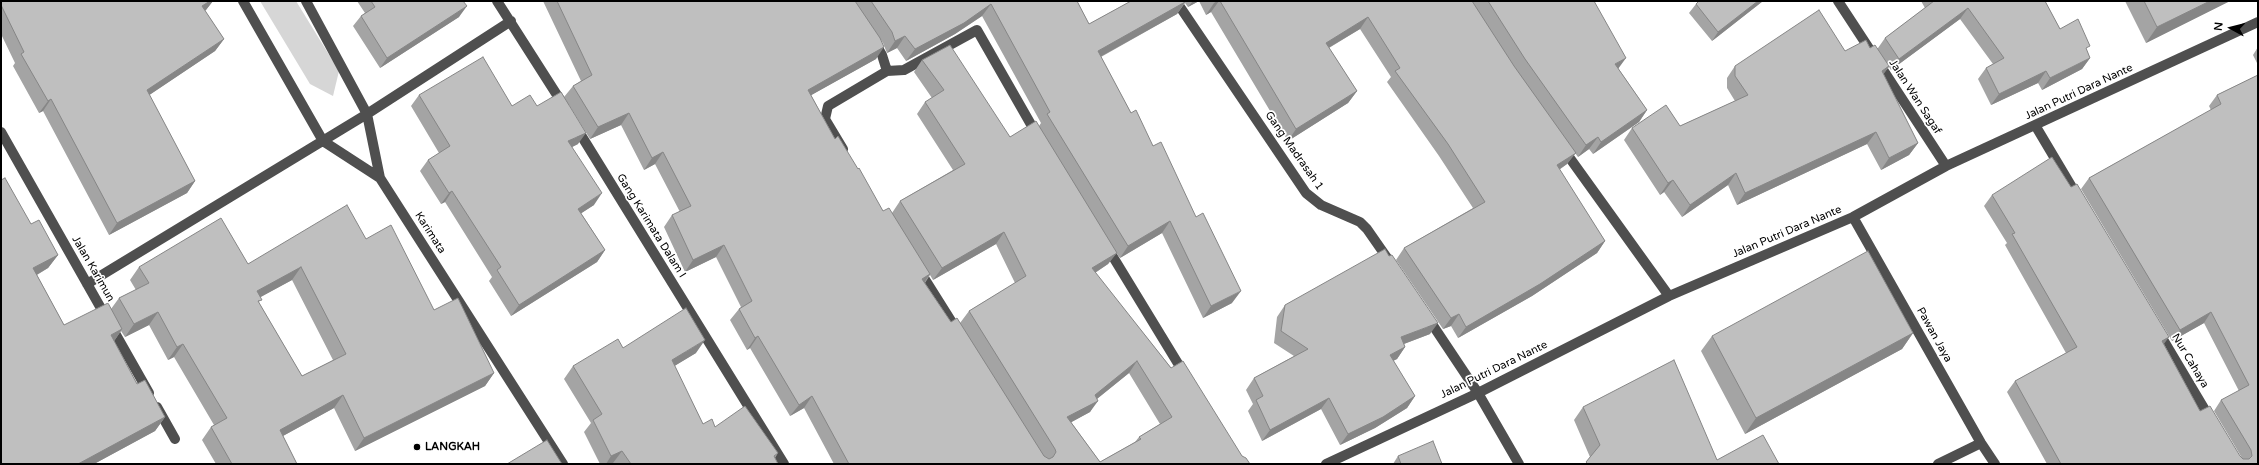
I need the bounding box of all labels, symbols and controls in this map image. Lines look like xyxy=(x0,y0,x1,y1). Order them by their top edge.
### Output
north arrow xyxy=(2211,8,2251,48)
text: N xyxy=(2212,21,2226,32)
street label: Jalan Wan Sagaf xyxy=(1886,57,1944,137)
street label: Jalan Putri Dara Nante xyxy=(2023,61,2135,123)
street label: Gang Madrasah 1 xyxy=(1262,109,1326,193)
street label: Gang Karimata Dalam I xyxy=(614,172,688,280)
street label: Jalan Putri Dara Nante xyxy=(1730,203,1844,261)
street label: Karimata xyxy=(412,210,448,256)
street label: Jalan Karimun xyxy=(69,234,117,304)
street label: Pawan Jaya xyxy=(1913,305,1955,365)
street label: Nur Cahaya xyxy=(2169,331,2211,391)
street label: Jalan Putri Dara Nante xyxy=(1438,338,1550,402)
place label: LANGKAH xyxy=(425,440,480,454)
marker: LANGKAH xyxy=(412,442,422,452)

